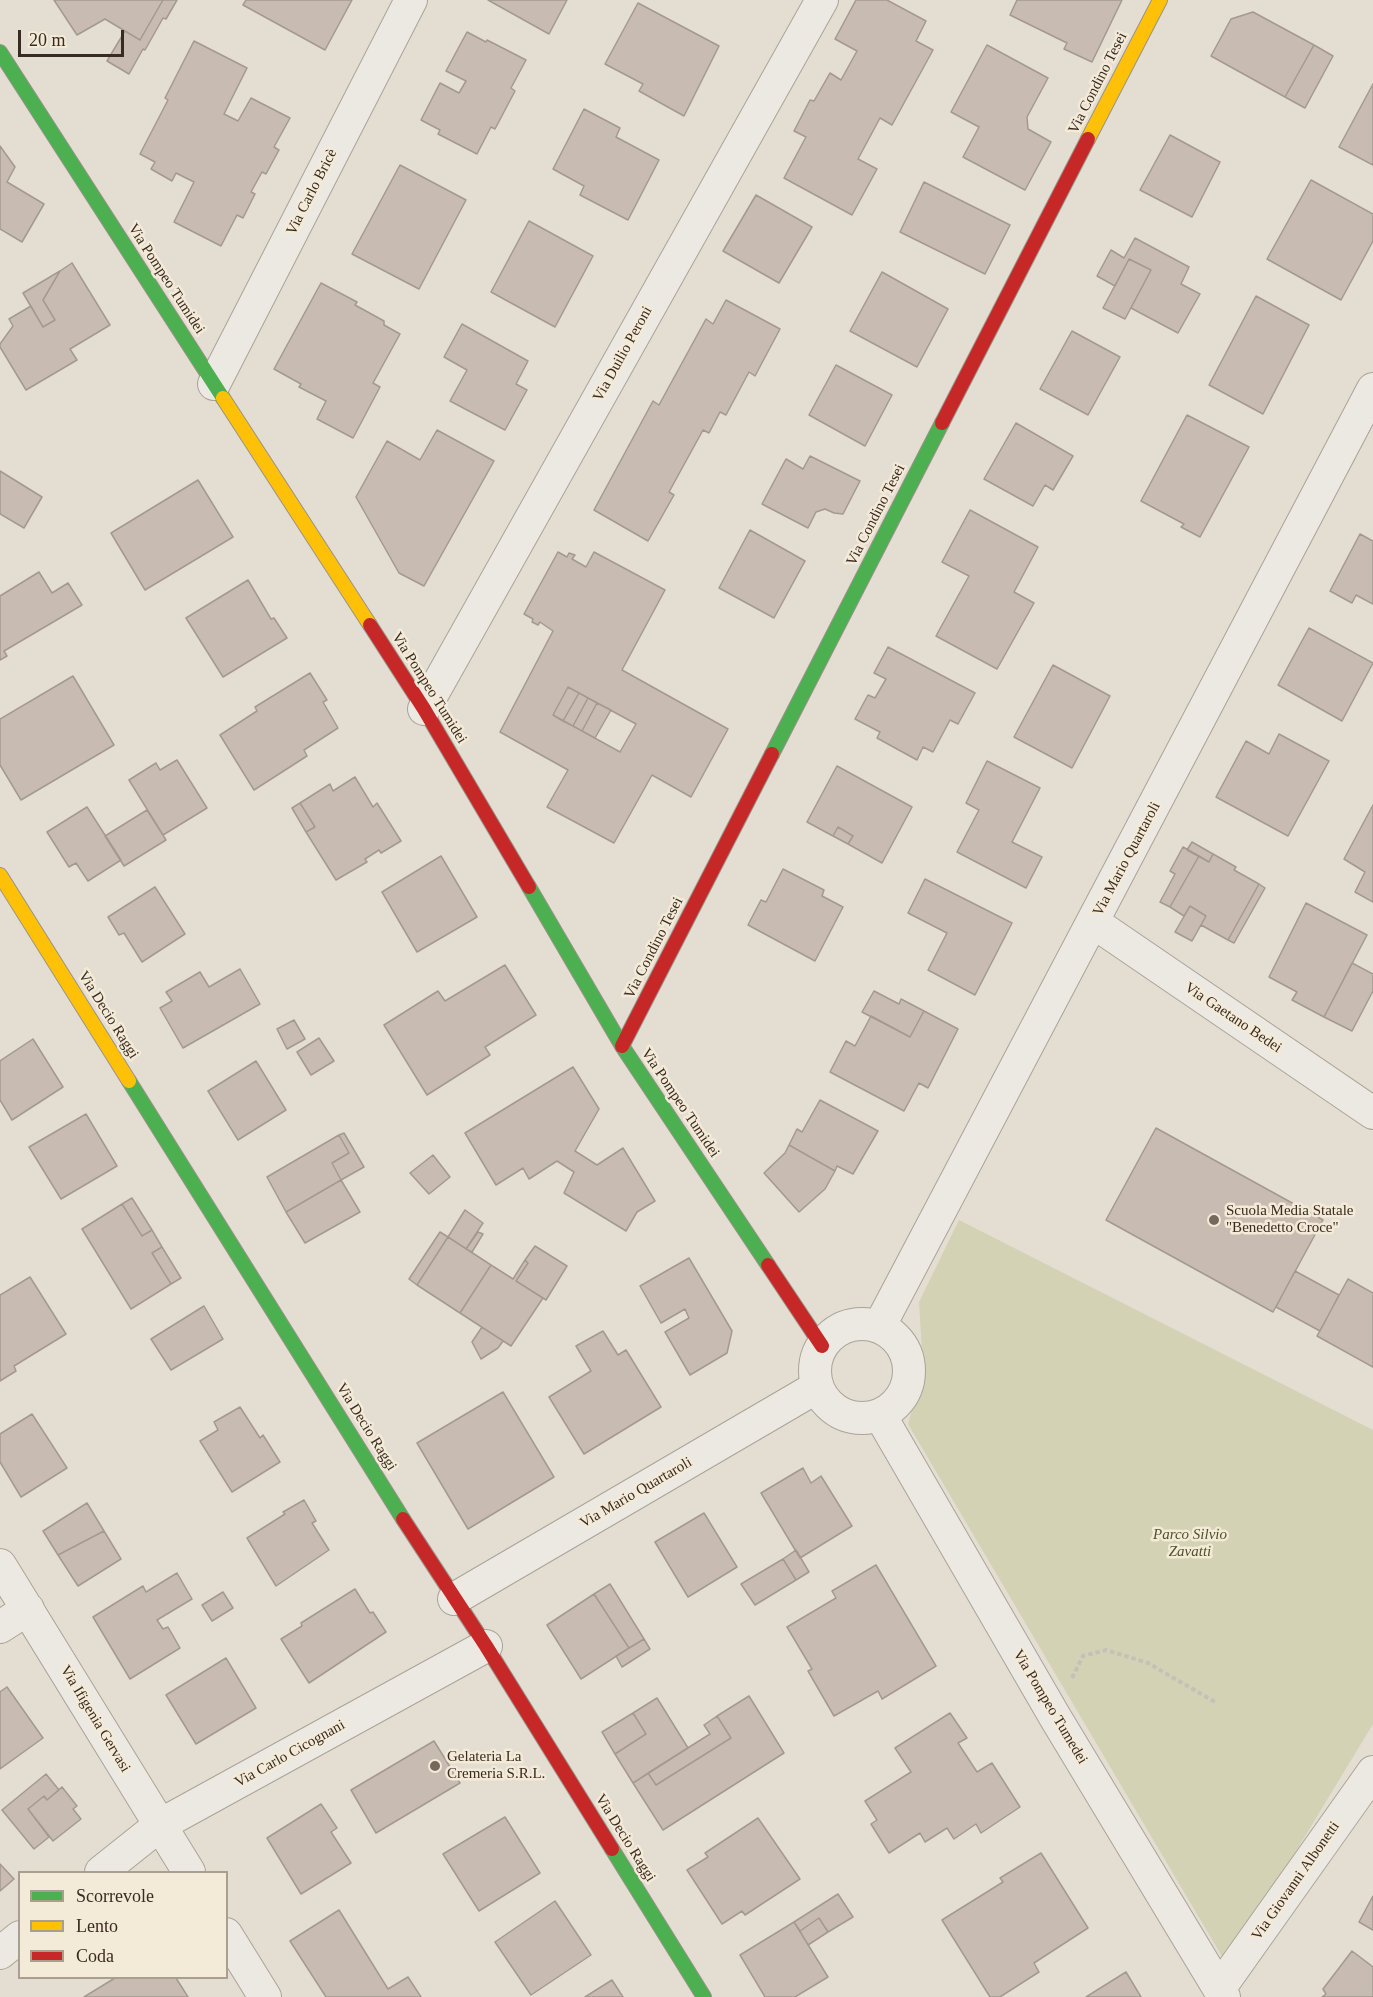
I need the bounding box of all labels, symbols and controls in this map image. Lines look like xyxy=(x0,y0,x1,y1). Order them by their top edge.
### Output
scale bar xyxy=(21,18,128,56)
street label: Via Condino Tesei xyxy=(1065,29,1131,137)
text: 20 m xyxy=(29,30,66,50)
street label: Via Carlo Bricè xyxy=(283,146,341,238)
street label: Via Pompeo Tumidei xyxy=(124,221,208,337)
street label: Via Duilio Peroni xyxy=(589,303,657,405)
street label: Via Condino Tesei xyxy=(843,461,909,569)
street label: Via Pompeo Tumidei xyxy=(388,629,470,747)
street label: Via Mario Quartaroli xyxy=(1089,799,1165,919)
street label: Via Condino Tesei xyxy=(621,894,687,1002)
street label: Via Decio Raggi xyxy=(74,968,142,1062)
street label: Via Gaetano Bedei xyxy=(1181,979,1285,1057)
street label: Via Pompeo Tumidei xyxy=(637,1045,723,1161)
place label: Scuola Media Statale "Benedetto Croce" xyxy=(1226,1202,1353,1237)
marker: Scuola Media Statale "Benedetto Croce" xyxy=(1207,1213,1221,1227)
street label: Via Decio Raggi xyxy=(332,1380,400,1474)
street label: Via Mario Quartaroli xyxy=(577,1454,695,1532)
park label: Parco Silvio Zavatti xyxy=(1153,1526,1227,1561)
street label: Via Pompeo Tumedei xyxy=(1009,1647,1091,1767)
street label: Via Ifigenia Gervasi xyxy=(56,1662,134,1776)
street label: Via Carlo Cicognani xyxy=(232,1716,348,1792)
place label: Gelateria La Cremeria S.R.L. xyxy=(447,1748,545,1783)
marker: Gelateria La Cremeria S.R.L. xyxy=(428,1759,442,1773)
street label: Via Decio Raggi xyxy=(591,1791,659,1885)
street label: Via Giovanni Albonetti xyxy=(1248,1818,1344,1944)
legend xyxy=(18,1871,228,1979)
text: Scorrevole xyxy=(76,1886,154,1906)
text: Lento xyxy=(76,1916,118,1936)
text: Coda xyxy=(76,1946,114,1966)

